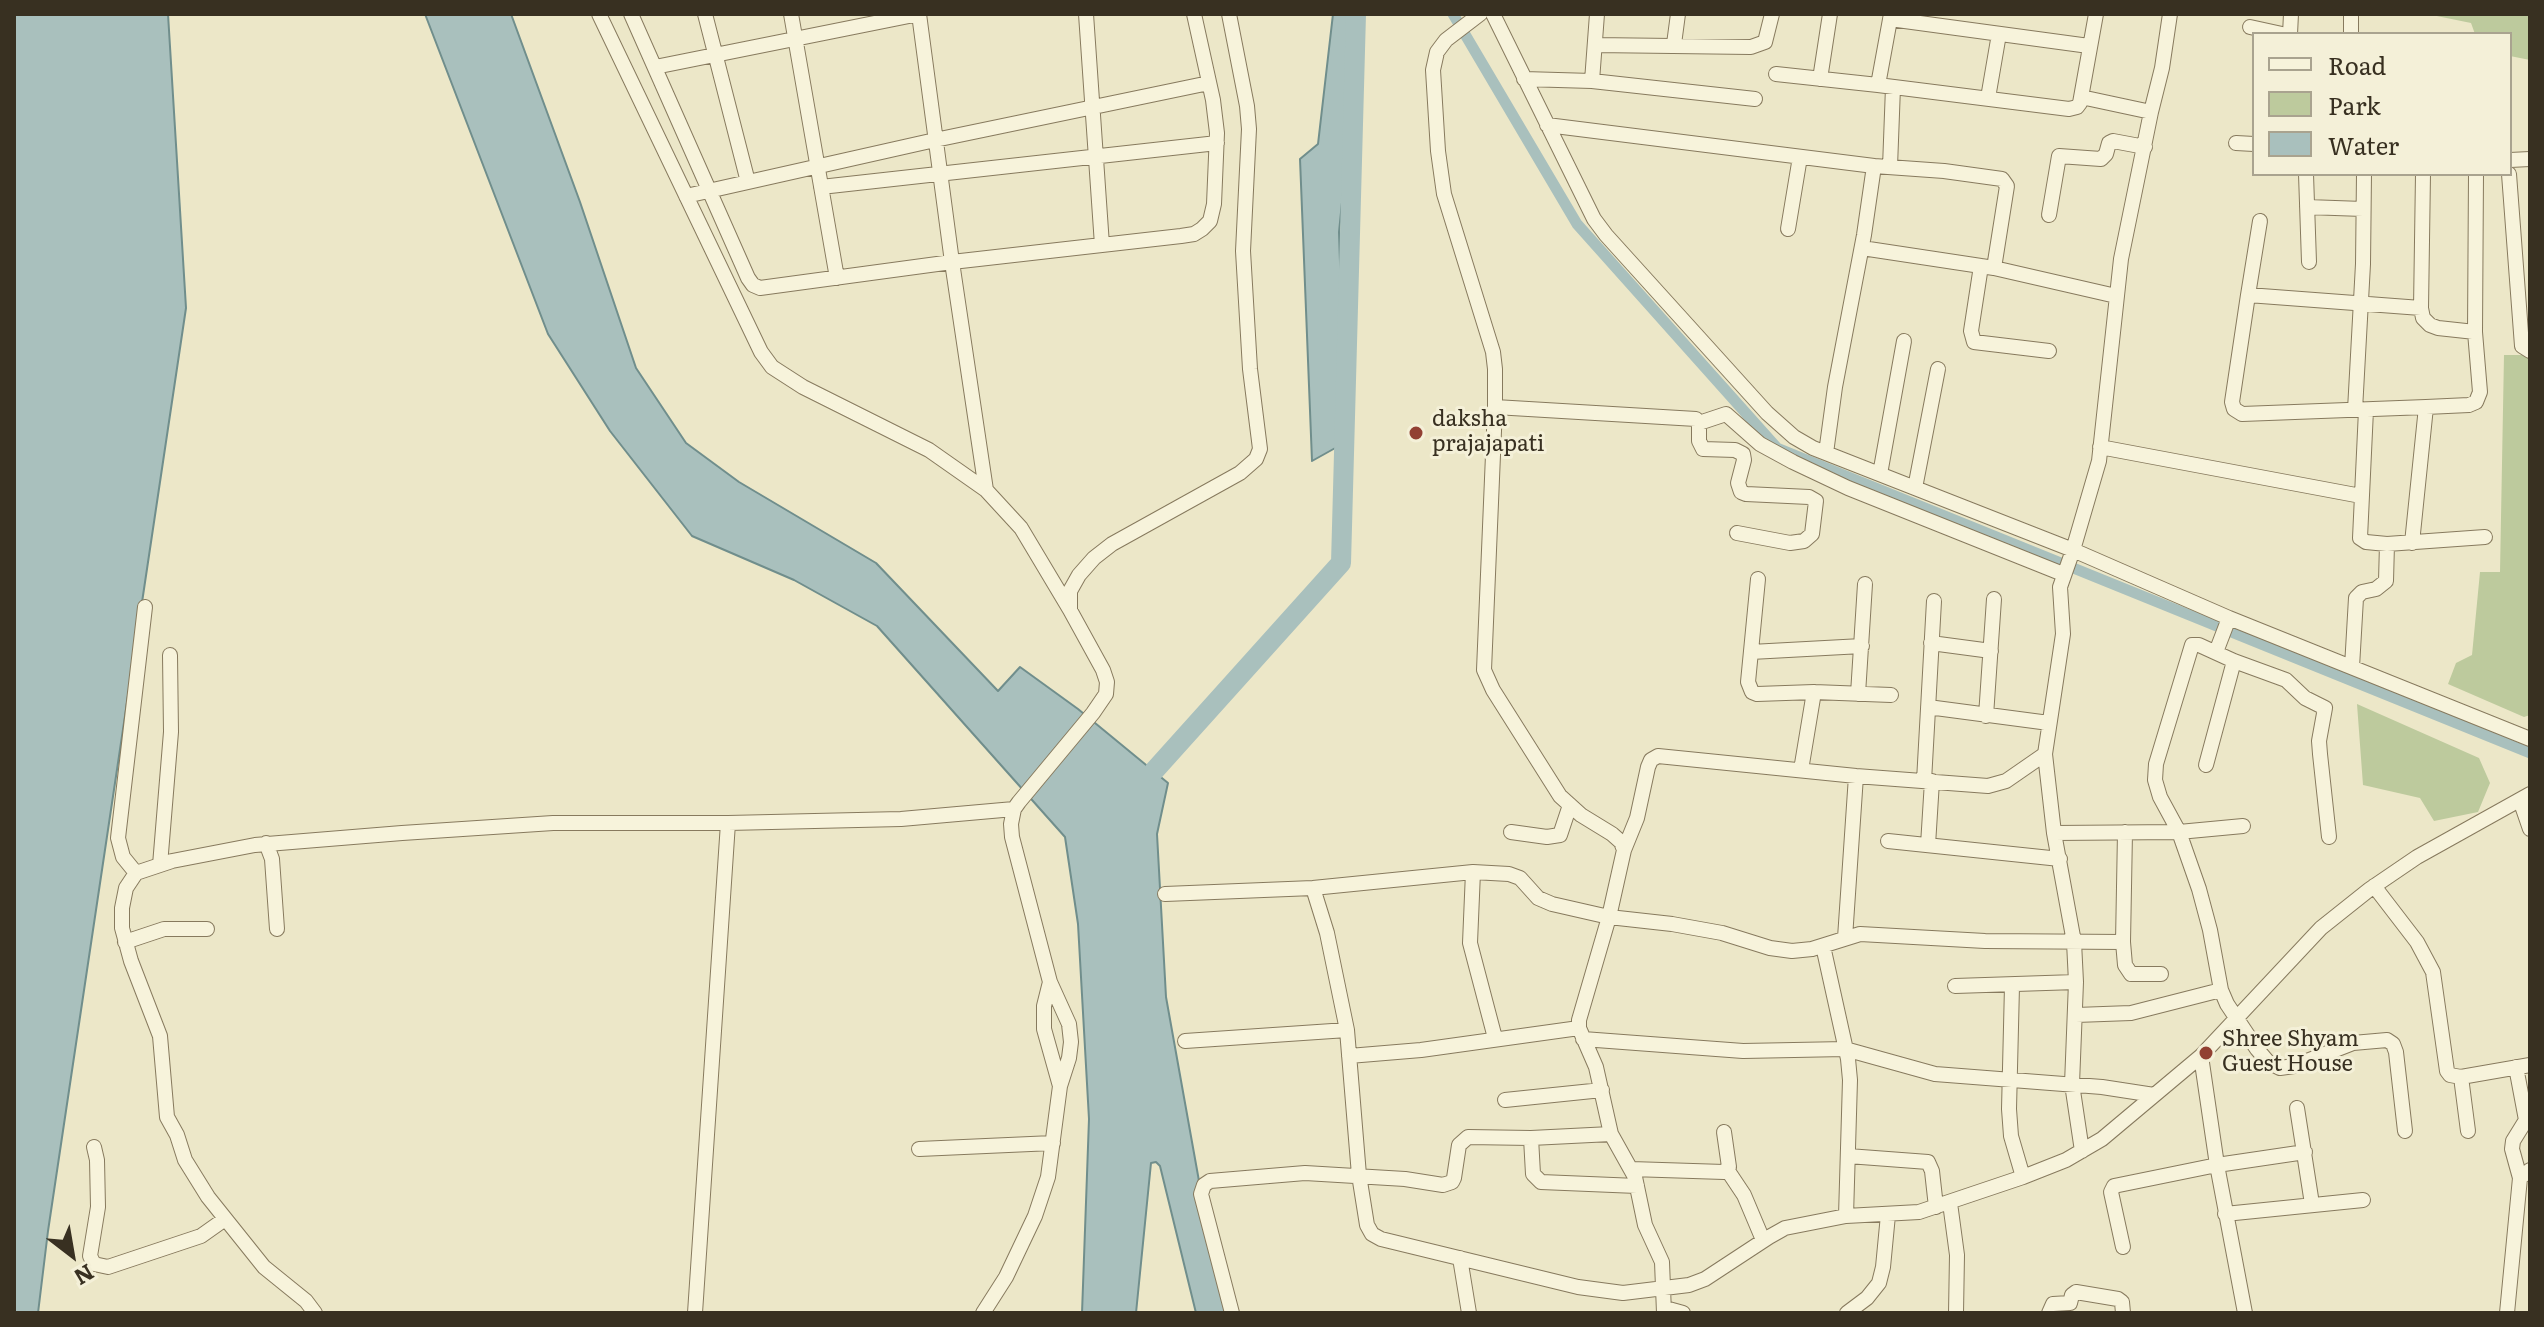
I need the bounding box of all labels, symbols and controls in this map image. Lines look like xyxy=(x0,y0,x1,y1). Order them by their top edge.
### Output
legend xyxy=(2252,32,2512,176)
text: Road xyxy=(2328,47,2386,82)
text: Park xyxy=(2328,87,2381,122)
text: Water xyxy=(2328,127,2399,162)
place label: daksha prajajapati xyxy=(1432,407,1544,458)
marker: daksha prajajapati xyxy=(1407,424,1425,442)
place label: Shree Shyam Guest House xyxy=(2222,1027,2359,1078)
marker: Shree Shyam Guest House xyxy=(2197,1044,2215,1062)
north arrow xyxy=(32,1215,112,1295)
text: N xyxy=(68,1257,101,1295)

